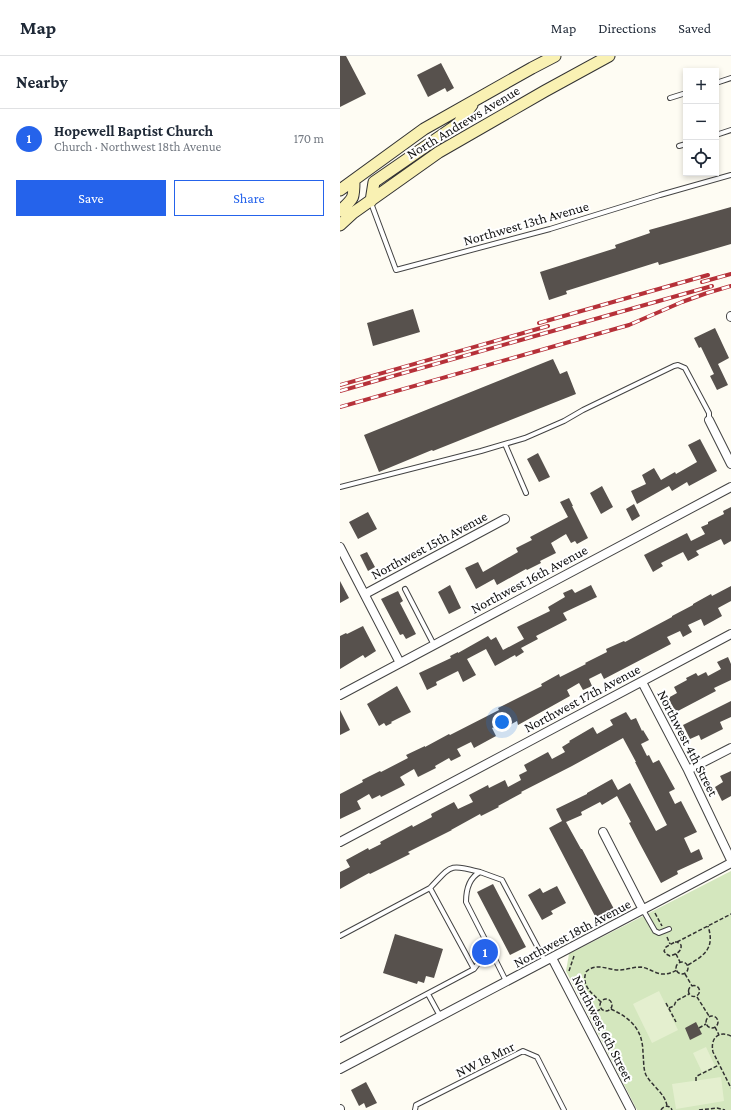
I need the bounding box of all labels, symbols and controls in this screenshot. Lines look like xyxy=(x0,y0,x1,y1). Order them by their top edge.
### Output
text: Map xyxy=(20,17,56,38)
text: Map xyxy=(551,20,576,36)
text: Directions xyxy=(598,20,656,36)
text: Saved xyxy=(678,20,711,36)
map controls xyxy=(683,68,719,176)
button: + xyxy=(683,68,719,104)
text: Nearby xyxy=(16,73,68,92)
street label: North Andrews Avenue xyxy=(404,82,522,162)
button: − xyxy=(683,104,719,140)
text: Hopewell Baptist Church xyxy=(54,123,213,139)
text: 1 xyxy=(27,131,31,146)
text: 170 m xyxy=(294,131,324,146)
text: Church · Northwest 18th Avenue xyxy=(54,139,221,154)
button: locate xyxy=(683,140,719,176)
button: Save xyxy=(16,180,166,216)
button: Share xyxy=(174,180,324,216)
street label: Northwest 13th Avenue xyxy=(462,197,590,249)
street label: Northwest 15th Avenue xyxy=(368,508,490,582)
street label: Northwest 16th Avenue xyxy=(468,541,590,617)
street label: Northwest 17th Avenue xyxy=(521,661,643,735)
street label: Northwest 4th Street xyxy=(654,687,722,799)
your location xyxy=(492,712,512,732)
street label: Northwest 18th Avenue xyxy=(511,895,633,971)
pin: 1 xyxy=(472,937,498,967)
street label: Northwest 6th Street xyxy=(569,972,637,1084)
street label: NW 18 Mnr xyxy=(453,1038,517,1080)

